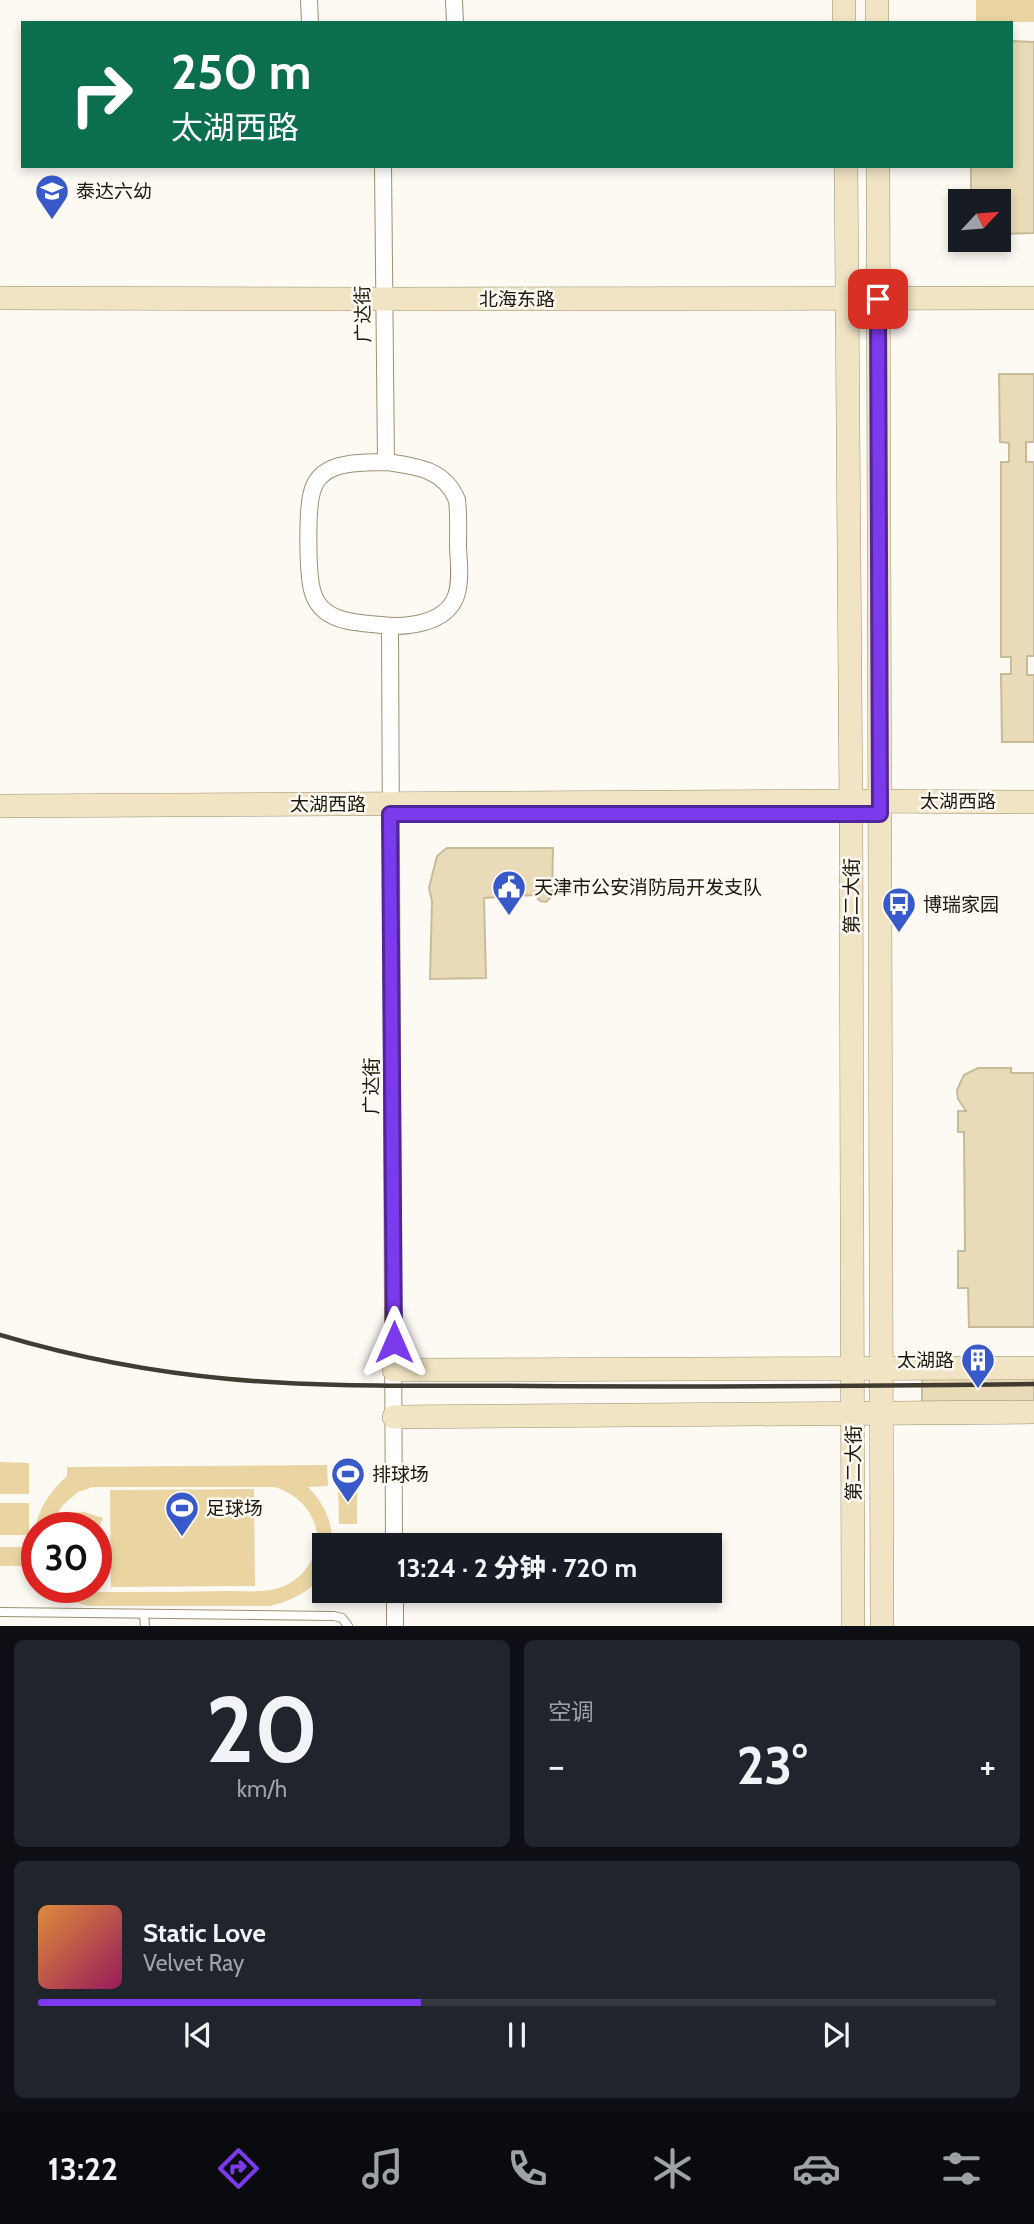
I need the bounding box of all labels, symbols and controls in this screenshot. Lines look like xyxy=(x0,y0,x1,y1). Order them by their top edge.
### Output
text: 250 m xyxy=(171,42,311,101)
icon: right xyxy=(56,49,147,140)
text: 太湖西路 xyxy=(171,108,299,147)
school or university icon: 泰达六幼 xyxy=(33,172,71,221)
place label: 泰达六幼 xyxy=(76,180,152,203)
north arrow xyxy=(948,189,1012,252)
map controls xyxy=(948,189,1011,252)
pin xyxy=(848,269,908,329)
icon: arrive xyxy=(859,280,897,318)
street label: 广达街 xyxy=(351,285,375,343)
street label: 北海东路 xyxy=(479,288,555,311)
street label: 太湖西路 xyxy=(920,790,996,813)
street label: 太湖西路 xyxy=(290,793,366,816)
street label: 第二大街 xyxy=(840,858,863,934)
public building icon: 天津市公安消防局开发支队 xyxy=(490,868,528,917)
place label: 天津市公安消防局开发支队 xyxy=(534,876,762,899)
bus stop icon: 博瑞家园 xyxy=(880,885,918,934)
place label: 博瑞家园 xyxy=(923,893,999,916)
street label: 广达街 xyxy=(360,1057,383,1115)
position arrow xyxy=(357,1305,431,1379)
building icon: 太湖路 xyxy=(959,1341,997,1390)
place label: 太湖路 xyxy=(897,1349,954,1372)
street label: 第二大街 xyxy=(842,1425,865,1501)
sports icon: 排球场 xyxy=(329,1455,367,1504)
place label: 排球场 xyxy=(372,1463,429,1486)
sports icon: 足球场 xyxy=(163,1489,201,1538)
place label: 足球场 xyxy=(206,1497,263,1520)
speed limit sign: 30 xyxy=(21,1512,112,1603)
text: 13:24 · 2 分钟 · 720 m xyxy=(397,1552,637,1584)
text: 20 xyxy=(206,1674,318,1785)
text: 空调 xyxy=(548,1698,594,1726)
text: 23° xyxy=(737,1734,807,1797)
text: − xyxy=(548,1742,565,1789)
text: + xyxy=(979,1742,996,1789)
text: km/h xyxy=(237,1775,287,1803)
text: Static Love xyxy=(143,1917,266,1949)
text: Velvet Ray xyxy=(143,1949,244,1977)
icon: previous xyxy=(179,2016,217,2054)
icon: pause xyxy=(498,2016,536,2054)
icon: next xyxy=(817,2016,855,2054)
icon: directions xyxy=(214,2144,263,2193)
icon: music xyxy=(358,2144,407,2193)
icon: phone xyxy=(503,2144,552,2193)
icon: climate xyxy=(648,2144,697,2193)
icon: car xyxy=(792,2144,841,2193)
icon: filters xyxy=(937,2144,986,2193)
text: 13:22 xyxy=(48,2149,118,2188)

